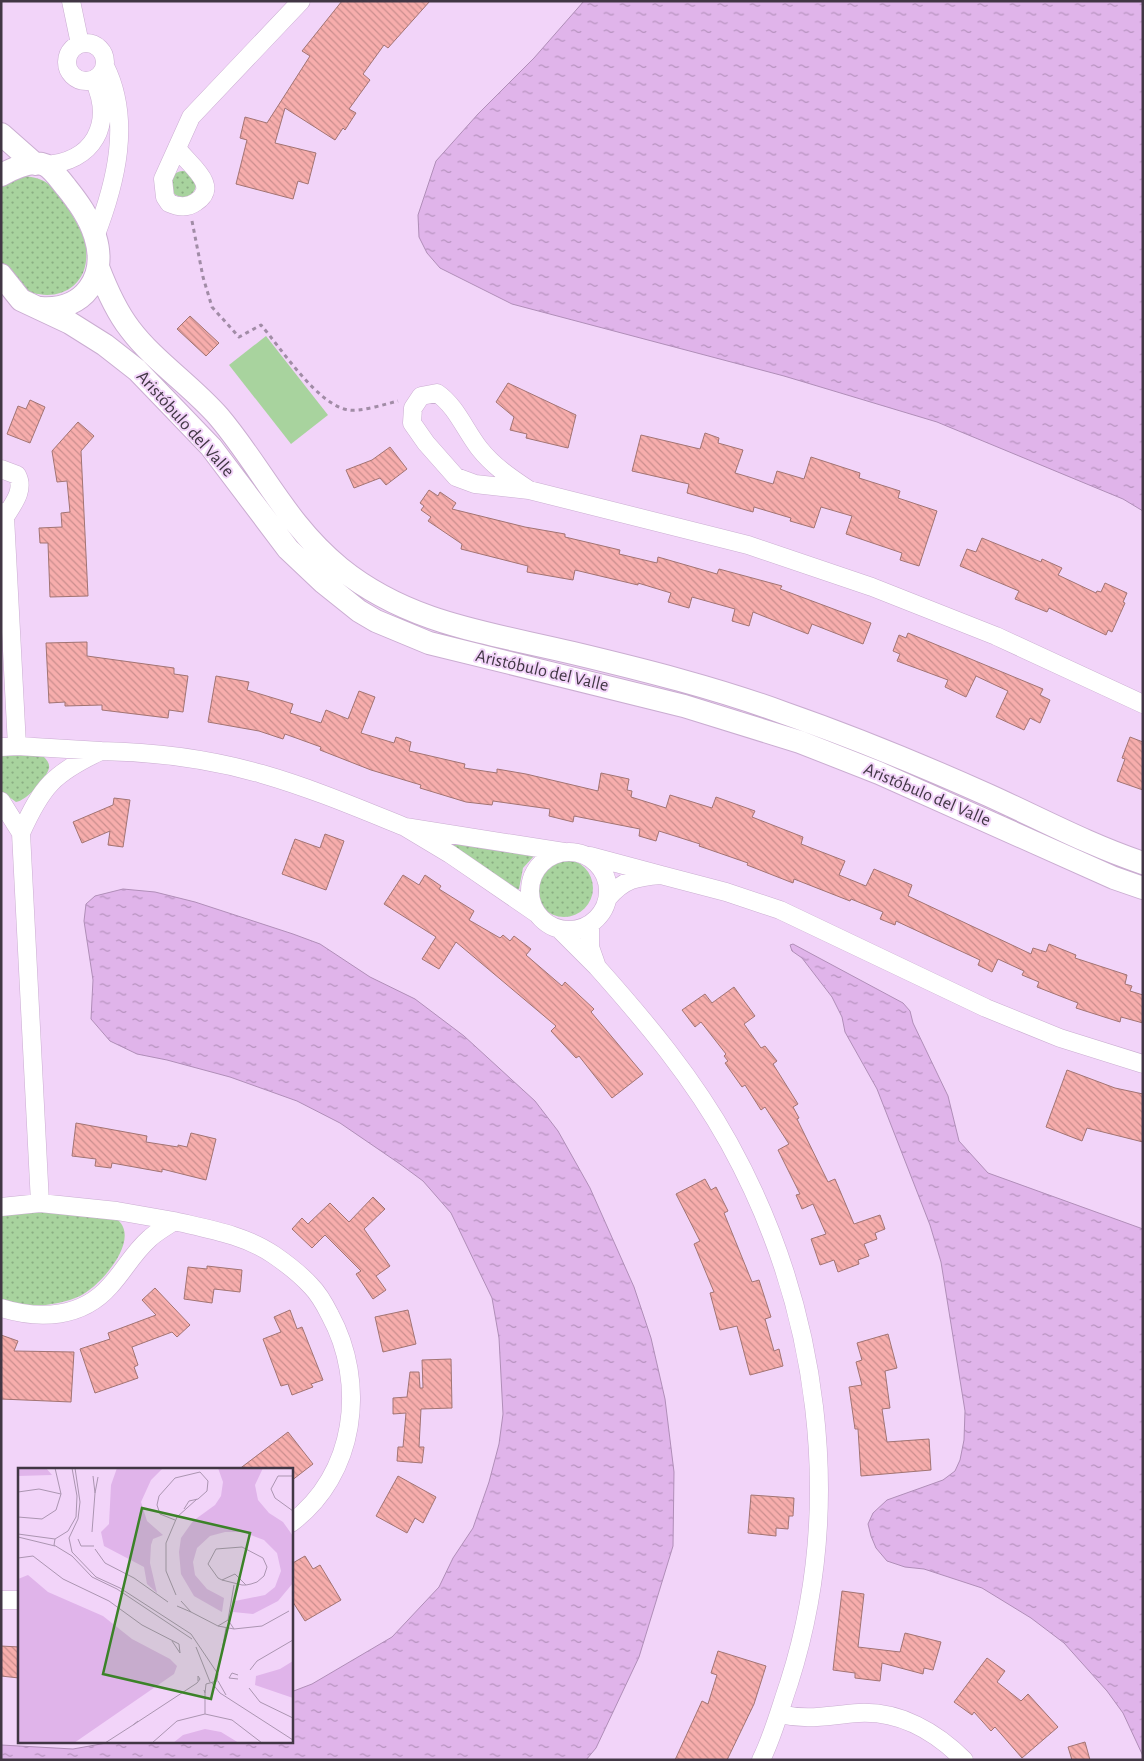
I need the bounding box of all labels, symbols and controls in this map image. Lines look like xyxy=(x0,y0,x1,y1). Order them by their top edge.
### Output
street label: Aristóbulo del Valle xyxy=(133,368,237,480)
street label: Aristóbulo del Valle xyxy=(474,647,610,695)
street label: Aristóbulo del Valle xyxy=(861,760,993,830)
inset map xyxy=(18,1468,292,1744)

